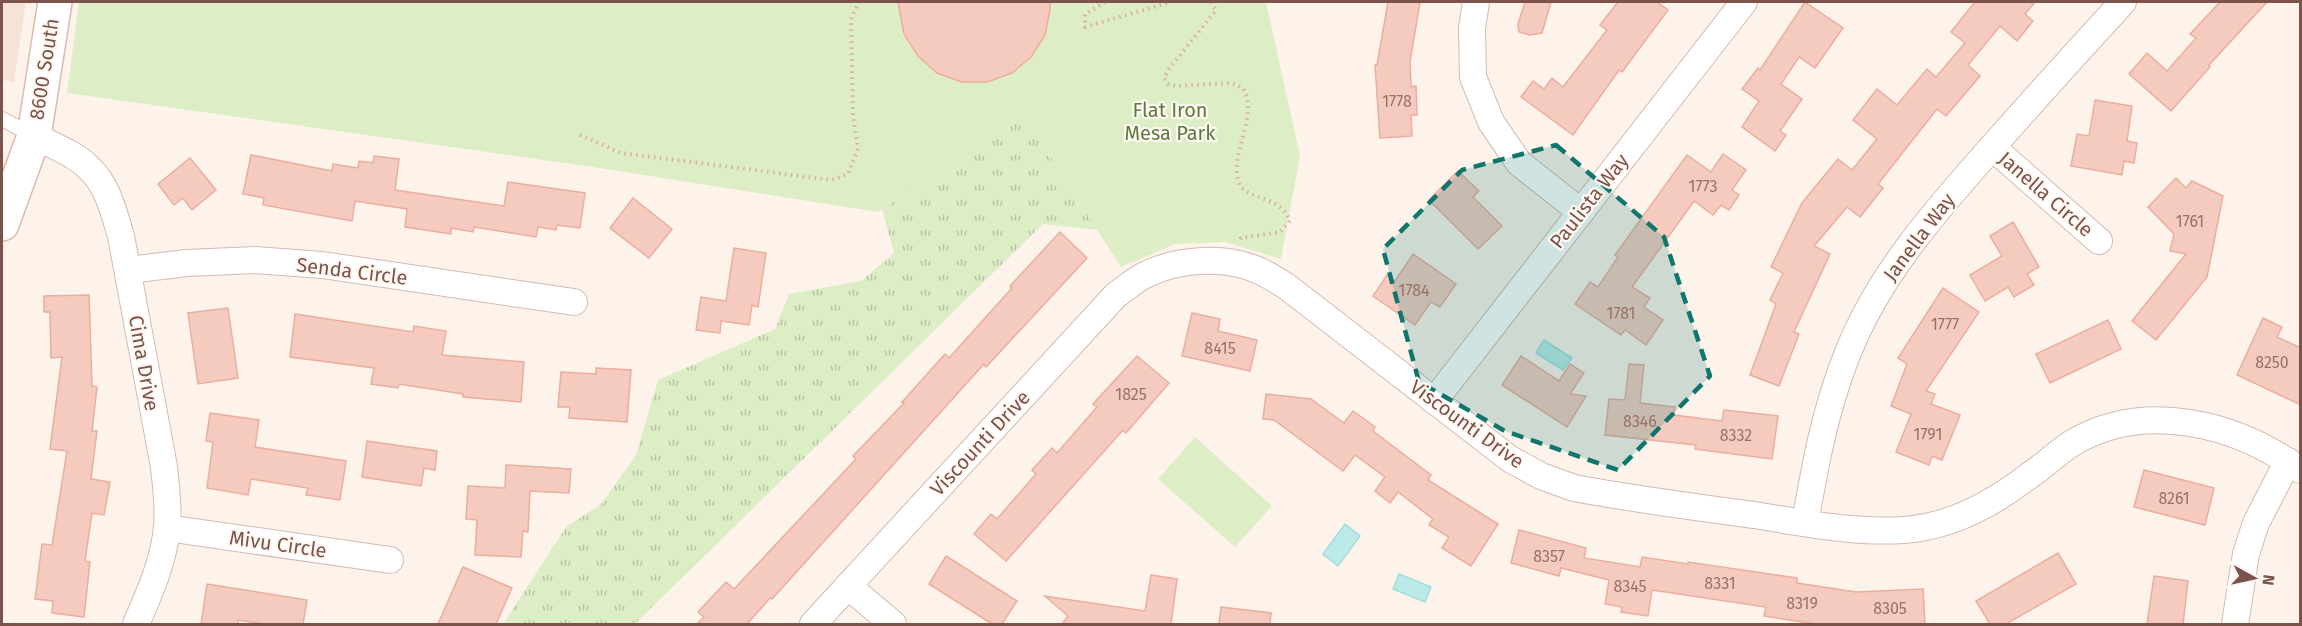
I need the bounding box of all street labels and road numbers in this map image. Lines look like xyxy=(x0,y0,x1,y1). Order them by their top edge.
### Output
street label: 8600 South xyxy=(24,17,64,121)
street label: Janella Circle xyxy=(1994,146,2098,242)
street label: Paulista Way xyxy=(1545,149,1633,253)
street label: Janella Way xyxy=(1878,188,1960,286)
street label: Senda Circle xyxy=(295,252,409,290)
street label: Cima Drive xyxy=(124,313,164,413)
street label: Viscounti Drive xyxy=(1405,375,1529,473)
street label: Viscounti Drive xyxy=(925,385,1035,501)
street label: Mivu Circle xyxy=(228,525,328,563)

